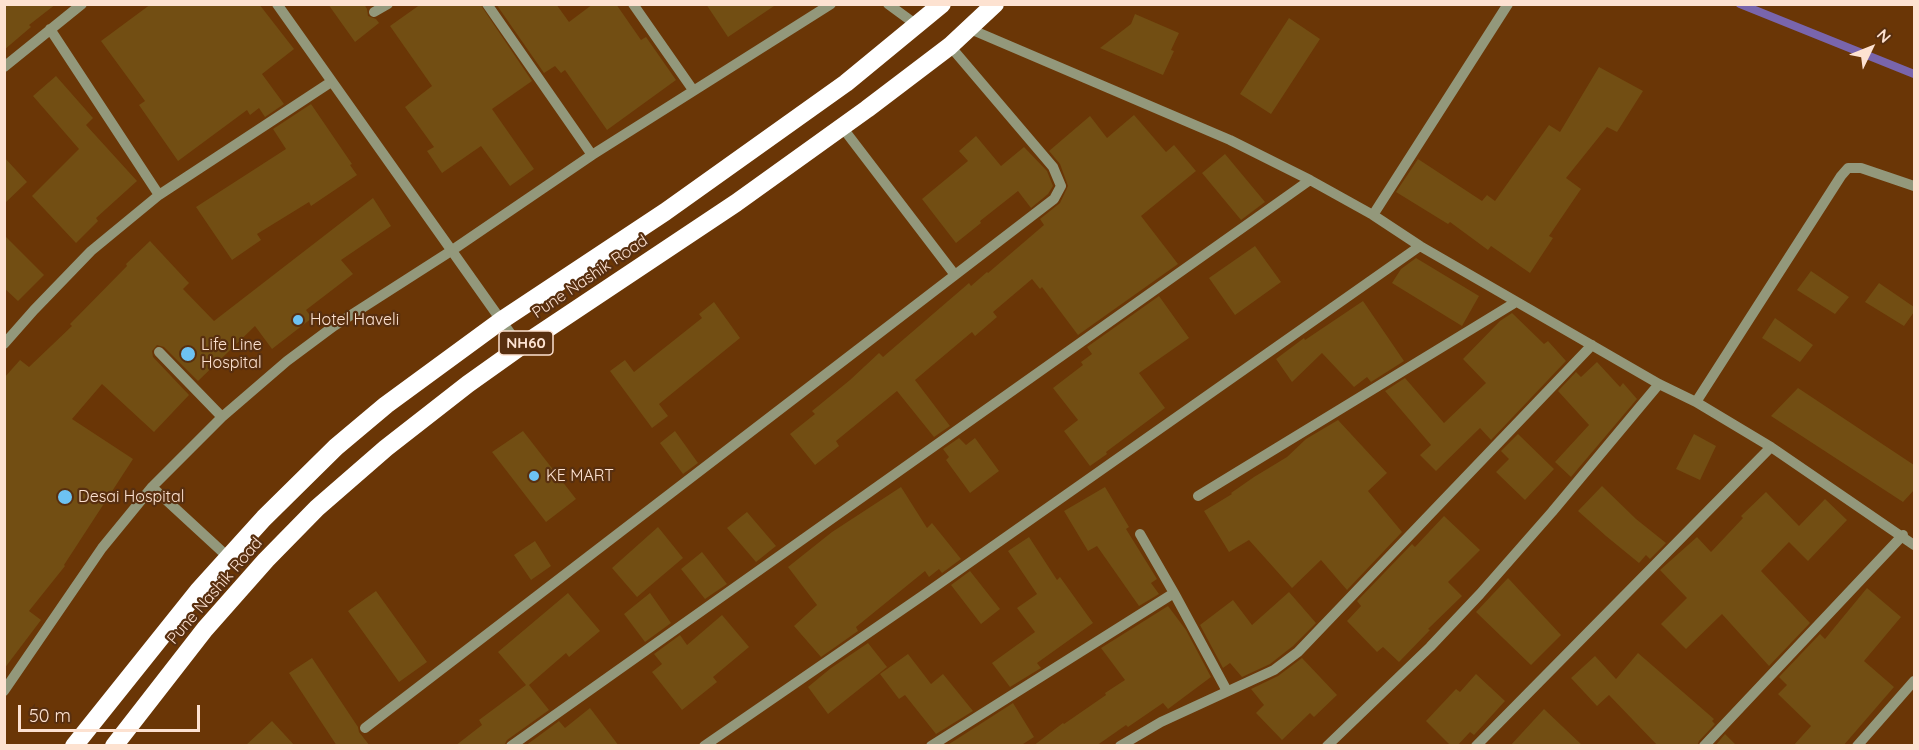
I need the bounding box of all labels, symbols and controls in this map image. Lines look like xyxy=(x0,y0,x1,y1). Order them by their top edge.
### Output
north arrow xyxy=(1841,18,1901,78)
text: N xyxy=(1873,25,1895,47)
street label: Pune Nashik Road xyxy=(529,231,651,323)
place label: Hotel Haveli xyxy=(310,310,399,330)
marker: Hotel Haveli xyxy=(291,313,305,327)
road number: NH60 xyxy=(499,331,553,355)
place label: Life Line Hospital xyxy=(201,335,262,373)
marker: Life Line Hospital xyxy=(179,345,197,363)
place label: KE MART xyxy=(546,466,614,486)
marker: KE MART xyxy=(527,469,541,483)
place label: Desai Hospital xyxy=(78,487,184,507)
marker: Desai Hospital xyxy=(56,488,74,506)
street label: Pune Nashik Road xyxy=(163,534,267,648)
scale bar xyxy=(21,693,202,731)
text: 50 m xyxy=(29,704,71,727)

